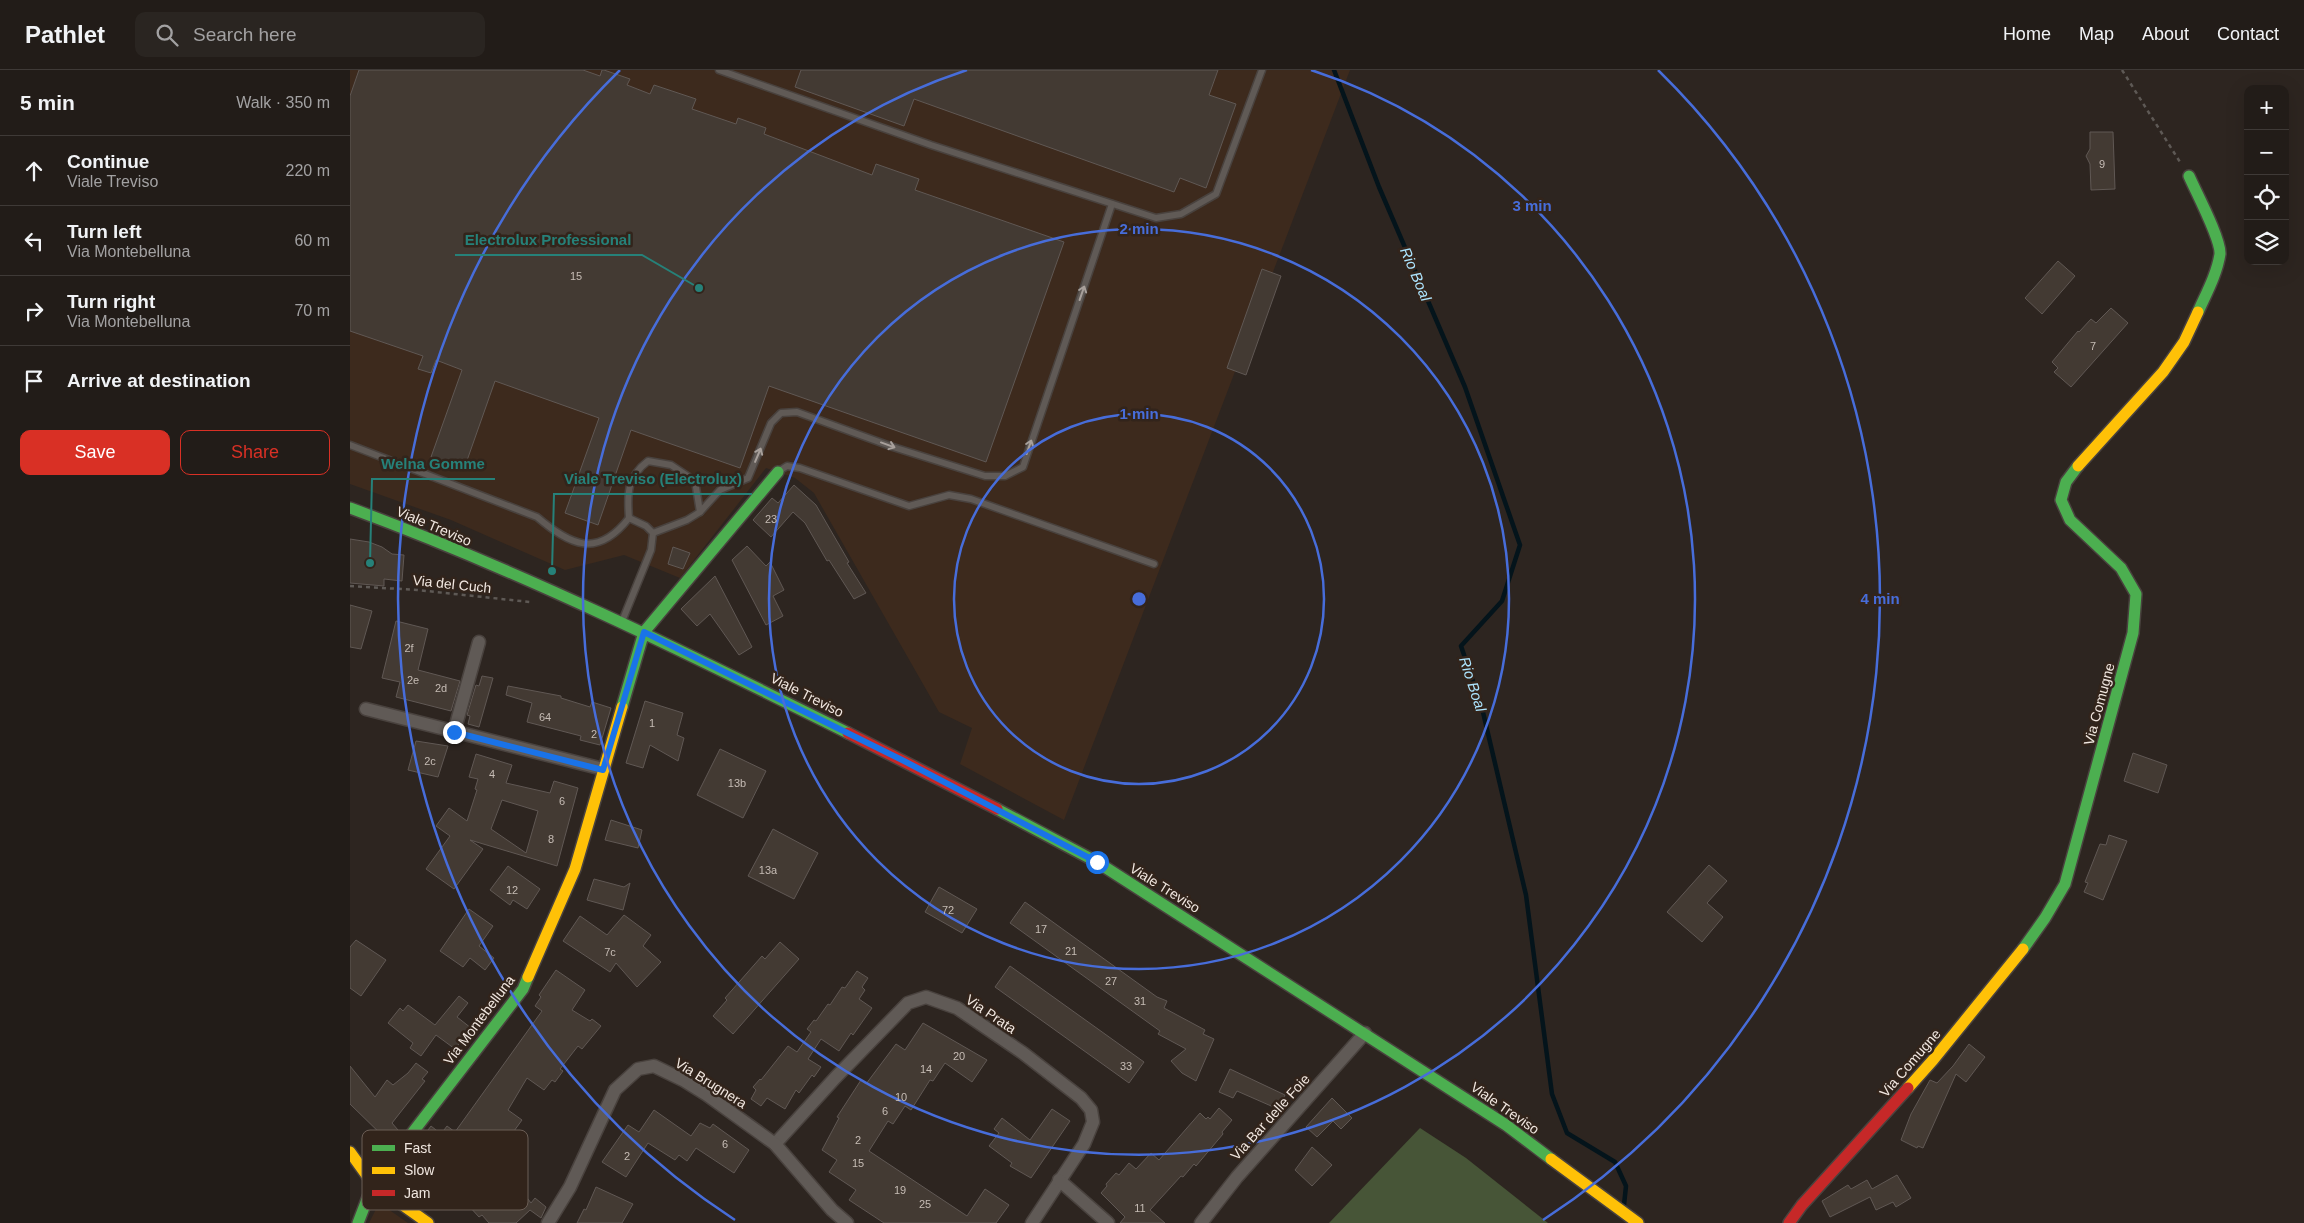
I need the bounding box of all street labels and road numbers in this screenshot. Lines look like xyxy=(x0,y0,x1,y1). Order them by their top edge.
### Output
street label: Viale Treviso xyxy=(394,503,474,549)
street label: Via del Cuch xyxy=(412,572,492,596)
street label: Via Comugne xyxy=(2080,661,2118,747)
street label: Viale Treviso xyxy=(768,670,846,720)
street label: Viale Treviso xyxy=(1127,860,1203,916)
street label: Via Montebelluna xyxy=(440,972,518,1068)
street label: Via Prata xyxy=(963,991,1019,1037)
street label: Via Comugne xyxy=(1876,1026,1944,1100)
street label: Via Brugnera xyxy=(672,1055,750,1111)
street label: Via Bar delle Foie xyxy=(1227,1071,1313,1163)
street label: Viale Treviso xyxy=(1468,1079,1542,1138)

